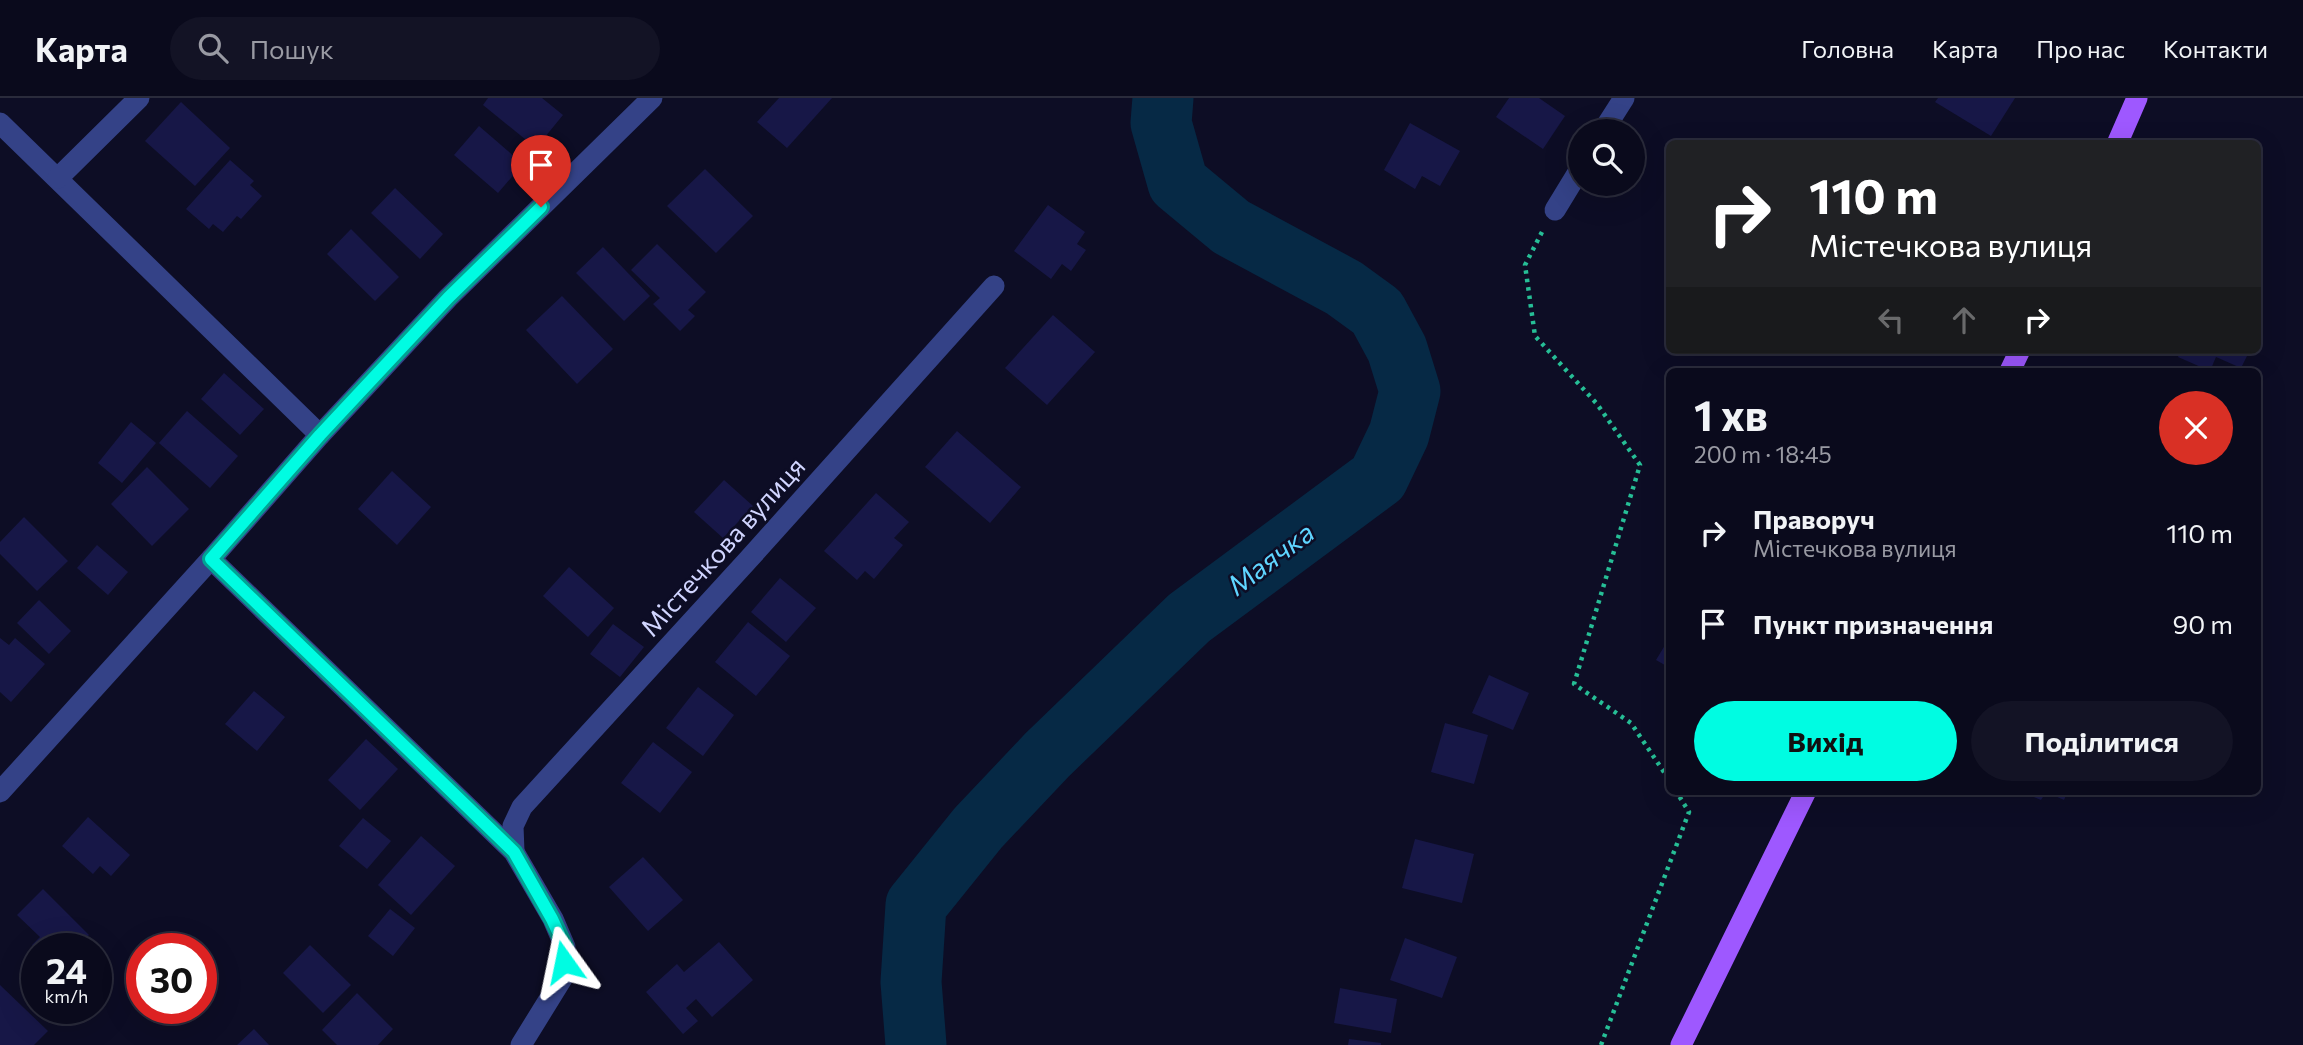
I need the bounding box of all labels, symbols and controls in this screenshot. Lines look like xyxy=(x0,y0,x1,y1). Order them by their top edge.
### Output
search box xyxy=(170,17,660,80)
text: Карта xyxy=(35,28,128,69)
icon: search xyxy=(194,29,232,67)
text: Пошук xyxy=(250,33,334,64)
text: Головна xyxy=(1801,34,1894,63)
text: Карта xyxy=(1932,34,1998,63)
text: Про нас xyxy=(2036,34,2125,63)
text: Контакти xyxy=(2163,34,2268,63)
map controls xyxy=(1568,119,1645,196)
button: search xyxy=(1568,119,1645,196)
pin xyxy=(511,135,571,207)
icon: arrive xyxy=(522,146,560,184)
text: 110 m xyxy=(1809,164,1938,224)
icon: right xyxy=(1694,168,1785,259)
text: Містечкова вулиця xyxy=(1809,224,2092,264)
icon: left xyxy=(1872,301,1910,339)
icon: ahead xyxy=(1945,301,1983,339)
icon: right xyxy=(2018,301,2056,339)
text: 1 хв xyxy=(1694,388,1768,440)
button: close xyxy=(2159,391,2233,465)
text: 200 m · 18:45 xyxy=(1694,440,1832,468)
street label: Містечкова вулиця xyxy=(633,450,811,642)
text: Праворуч xyxy=(1753,503,1875,534)
water label: Маячка xyxy=(1220,514,1320,602)
icon: right xyxy=(1694,514,1732,552)
text: 110 m xyxy=(2166,517,2233,548)
text: Містечкова вулиця xyxy=(1753,534,1957,562)
icon: arrive xyxy=(1694,605,1732,643)
text: Пункт призначення xyxy=(1753,608,1993,639)
text: 90 m xyxy=(2173,608,2233,639)
button: Вихід xyxy=(1694,701,1957,781)
button: Поділитися xyxy=(1971,701,2233,781)
position arrow xyxy=(527,925,601,999)
speed limit sign: 30 xyxy=(126,933,217,1024)
text: 24 xyxy=(46,948,87,991)
text: km/h xyxy=(45,985,88,1007)

